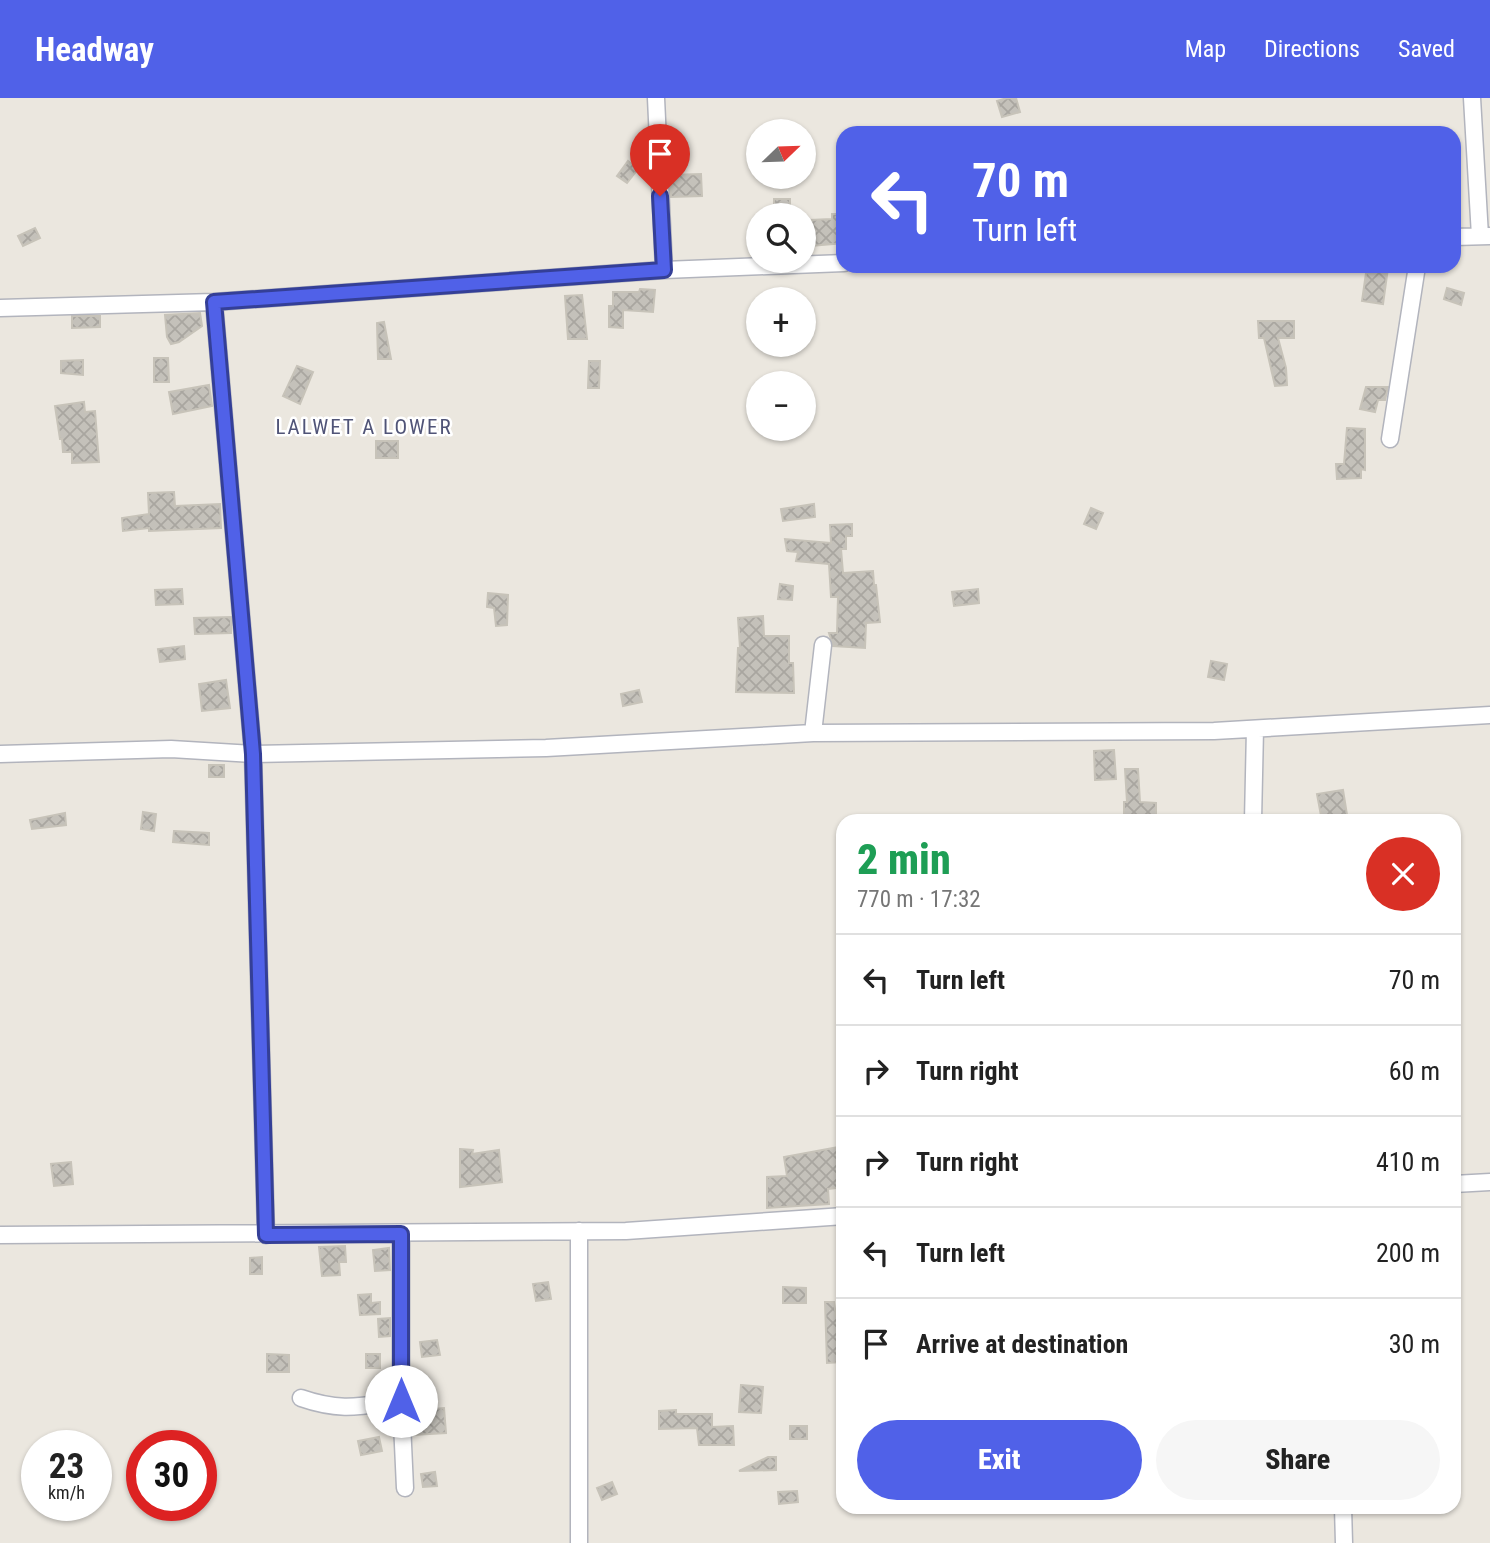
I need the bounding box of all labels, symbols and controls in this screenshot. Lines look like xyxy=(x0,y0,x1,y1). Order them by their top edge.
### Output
text: Headway xyxy=(35,30,154,69)
text: Map xyxy=(1185,35,1226,63)
text: Directions xyxy=(1264,35,1360,63)
text: Saved xyxy=(1398,35,1455,63)
north arrow xyxy=(746,119,816,189)
map controls xyxy=(746,119,816,441)
pin xyxy=(630,124,690,196)
icon: arrive xyxy=(641,135,679,173)
text: 70 m xyxy=(972,152,1069,209)
icon: left xyxy=(857,154,948,245)
button: search xyxy=(746,203,816,273)
text: Turn left xyxy=(972,211,1077,249)
button: + xyxy=(746,287,816,357)
button: − xyxy=(746,371,816,441)
district label: LALWET A LOWER xyxy=(275,415,453,439)
text: 2 min xyxy=(857,835,951,884)
button: close xyxy=(1366,837,1440,911)
text: 770 m · 17:32 xyxy=(857,886,981,913)
icon: left xyxy=(857,961,895,999)
text: Turn left xyxy=(916,965,1005,995)
text: 70 m xyxy=(1389,965,1440,995)
icon: right xyxy=(857,1052,895,1090)
text: Turn right xyxy=(916,1056,1018,1086)
text: 60 m xyxy=(1389,1056,1440,1086)
icon: right xyxy=(857,1143,895,1181)
text: Turn right xyxy=(916,1147,1018,1177)
text: 410 m xyxy=(1376,1147,1440,1177)
icon: left xyxy=(857,1234,895,1272)
text: Turn left xyxy=(916,1238,1005,1268)
text: 200 m xyxy=(1376,1238,1440,1268)
icon: arrive xyxy=(857,1325,895,1363)
text: Arrive at destination xyxy=(916,1329,1128,1359)
text: 30 m xyxy=(1389,1329,1440,1359)
position arrow xyxy=(364,1364,438,1438)
button: Exit xyxy=(857,1420,1142,1500)
button: Share xyxy=(1156,1420,1440,1500)
speed limit sign: 30 xyxy=(126,1430,217,1521)
text: 23 xyxy=(49,1446,84,1487)
text: km/h xyxy=(48,1482,85,1503)

